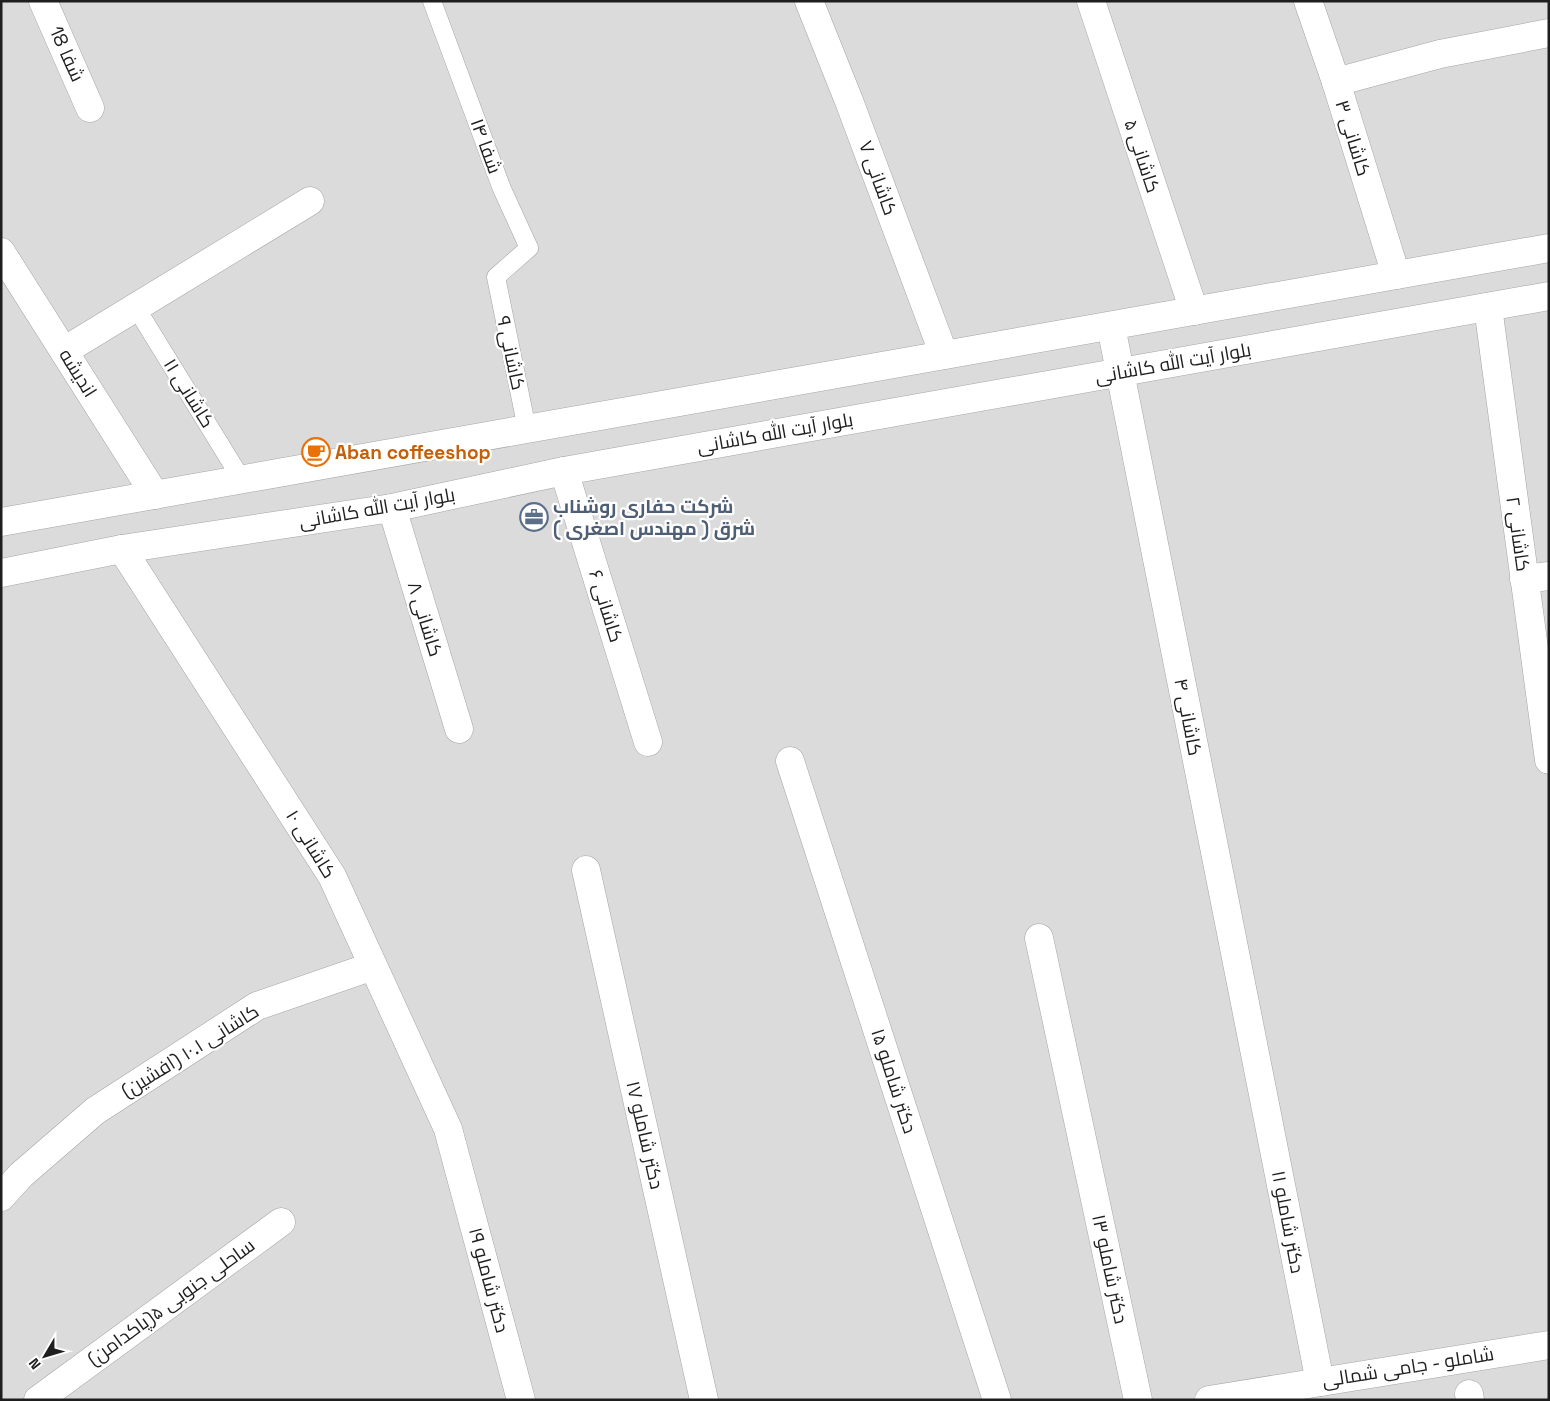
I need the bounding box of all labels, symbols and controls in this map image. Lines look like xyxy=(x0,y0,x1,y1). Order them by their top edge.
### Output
street label: شفا 18 xyxy=(44,22,90,86)
street label: کاشانی ۳ xyxy=(1330,97,1376,179)
street label: شفا ۱۴ xyxy=(465,115,507,177)
street label: کاشانی ۵ xyxy=(1118,116,1166,196)
street label: کاشانی ۷ xyxy=(853,137,903,219)
street label: کاشانی ۹ xyxy=(491,314,531,392)
street label: بلوار آیت الله کاشانی xyxy=(1093,337,1253,389)
street label: اندیشه xyxy=(53,344,103,402)
street label: کاشانی ۱۱ xyxy=(158,354,220,432)
street label: بلوار آیت الله کاشانی xyxy=(695,407,855,459)
cafe icon: Aban coffeeshop xyxy=(301,437,331,467)
place label: Aban coffeeshop xyxy=(335,440,491,465)
street label: بلوار آیت الله کاشانی xyxy=(297,482,457,534)
place label: شرکت حفاری روشناب شرق ( مهندس اصغری ) xyxy=(553,494,755,541)
street label: کاشانی ۲ xyxy=(1500,495,1536,573)
office icon: شرکت حفاری روشناب شرق ( مهندس اصغری ) xyxy=(519,502,549,532)
street label: کاشانی ۶ xyxy=(583,567,629,645)
street label: کاشانی ۸ xyxy=(402,578,448,660)
street label: کاشانی ۴ xyxy=(1168,676,1208,758)
street label: کاشانی ۱۰ xyxy=(280,805,342,883)
street label: کاشانی ۱۰.۱ (افشین) xyxy=(116,999,264,1103)
street label: دکتر شاملو ۱۵ xyxy=(865,1025,923,1137)
street label: دکتر شاملو ۱۷ xyxy=(620,1079,670,1191)
street label: دکتر شاملو ۱۱ xyxy=(1266,1168,1310,1276)
street label: دکتر شاملو ۱۳ xyxy=(1086,1212,1134,1326)
street label: دکتر شاملو ۱۹ xyxy=(463,1225,515,1335)
street label: ساحلی جنوبی ۵(پاکدامن) xyxy=(82,1233,260,1371)
north arrow xyxy=(20,1331,70,1381)
street label: شاملو - جامی شمالی xyxy=(1320,1341,1496,1393)
text: N xyxy=(25,1355,45,1373)

